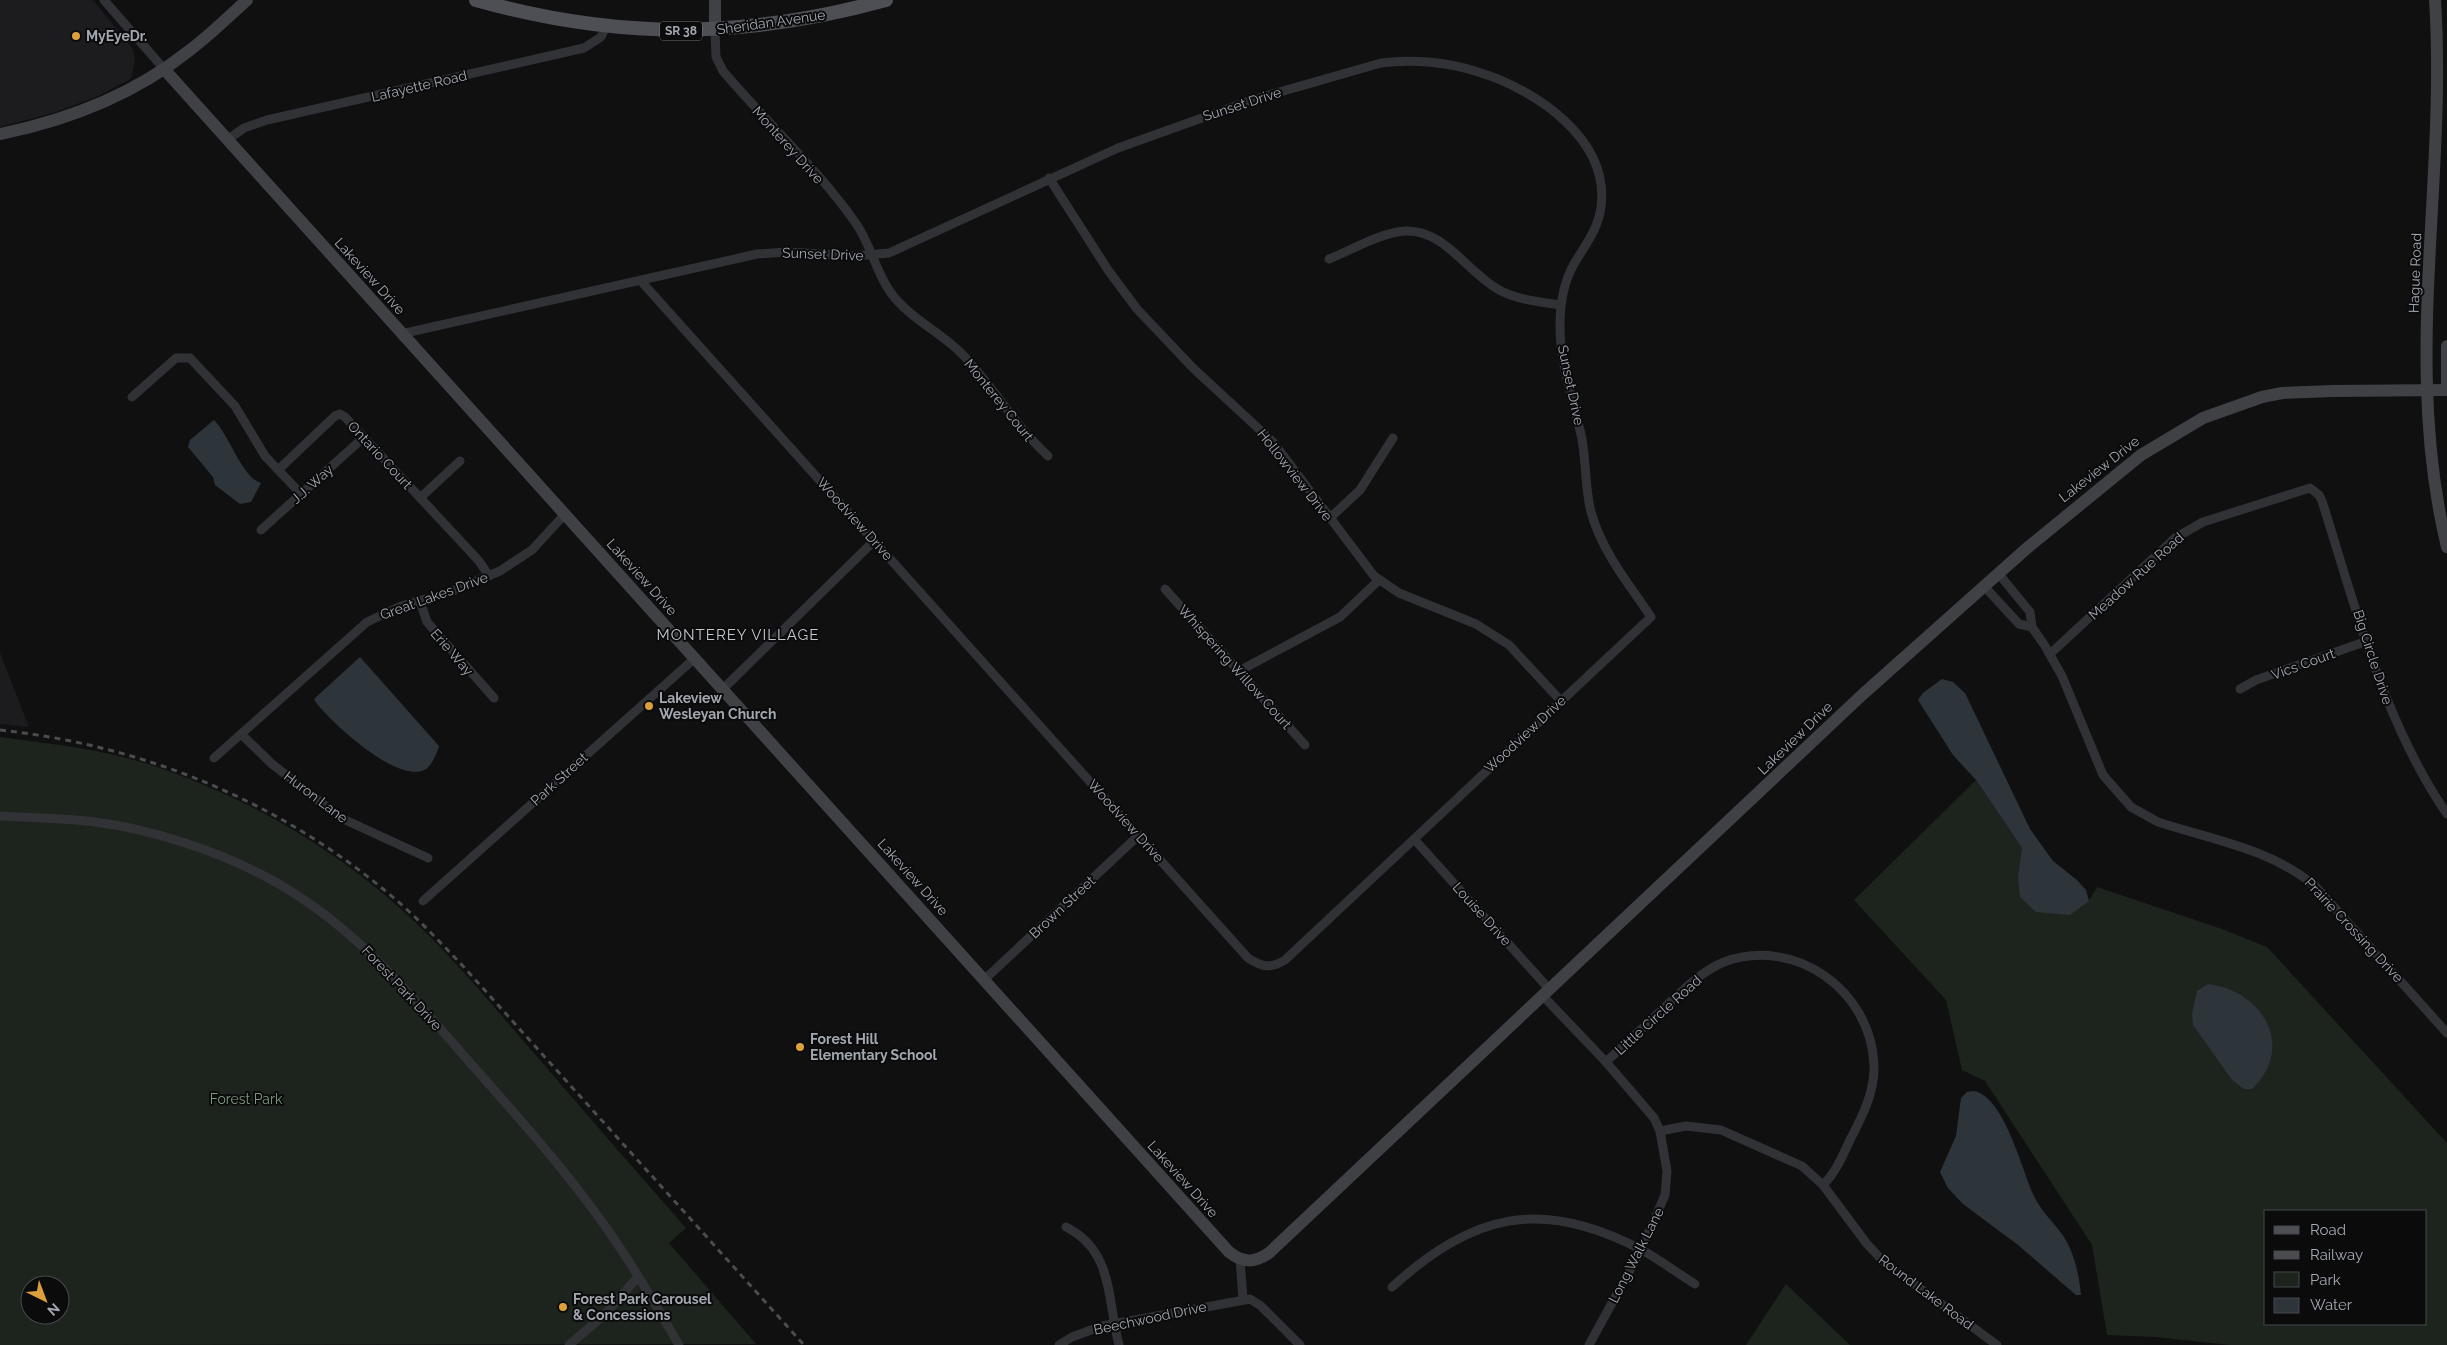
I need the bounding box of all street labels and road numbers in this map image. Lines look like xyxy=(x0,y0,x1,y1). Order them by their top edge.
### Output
street label: Sheridan Avenue xyxy=(716,6,826,38)
road number: SR 38 xyxy=(660,22,702,40)
street label: Lafayette Road xyxy=(370,67,468,105)
street label: Sunset Drive xyxy=(1201,84,1283,124)
street label: Monterey Drive xyxy=(749,103,827,187)
street label: Hague Road xyxy=(2406,233,2424,313)
street label: Lakeview Drive xyxy=(331,234,409,318)
street label: Sunset Drive xyxy=(782,245,864,263)
street label: Sunset Drive xyxy=(1555,343,1587,427)
street label: Monterey Court xyxy=(961,356,1037,444)
street label: Ontario Court xyxy=(345,418,416,492)
street label: Hollowview Drive xyxy=(1254,426,1336,524)
street label: Lakeview Drive xyxy=(2056,433,2142,505)
street label: J.J. Way xyxy=(288,461,336,507)
street label: Woodview Drive xyxy=(814,474,896,564)
street label: Meadow Rue Road xyxy=(2085,529,2187,623)
street label: Lakeview Drive xyxy=(603,535,681,619)
street label: Great Lakes Drive xyxy=(378,569,490,623)
street label: Whispering Willow Court xyxy=(1175,602,1295,732)
street label: Big Circle Drive xyxy=(2350,608,2396,706)
street label: Erie Way xyxy=(427,625,477,679)
street label: Vics Court xyxy=(2269,645,2337,683)
street label: Woodview Drive xyxy=(1481,692,1569,776)
street label: Lakeview Drive xyxy=(1754,698,1836,778)
street label: Park Street xyxy=(527,749,591,809)
street label: Huron Lane xyxy=(281,768,351,826)
street label: Woodview Drive xyxy=(1085,776,1167,866)
street label: Lakeview Drive xyxy=(874,835,952,919)
street label: Brown Street xyxy=(1026,872,1098,942)
street label: Prairie Crossing Drive xyxy=(2301,874,2407,986)
street label: Louise Drive xyxy=(1449,879,1515,949)
street label: Forest Park Drive xyxy=(359,942,445,1034)
street label: Little Circle Road xyxy=(1612,972,1704,1058)
street label: Lakeview Drive xyxy=(1144,1137,1222,1221)
street label: Long Walk Lane xyxy=(1605,1205,1667,1305)
street label: Round Lake Road xyxy=(1876,1251,1976,1333)
street label: Beechwood Drive xyxy=(1092,1298,1208,1338)

